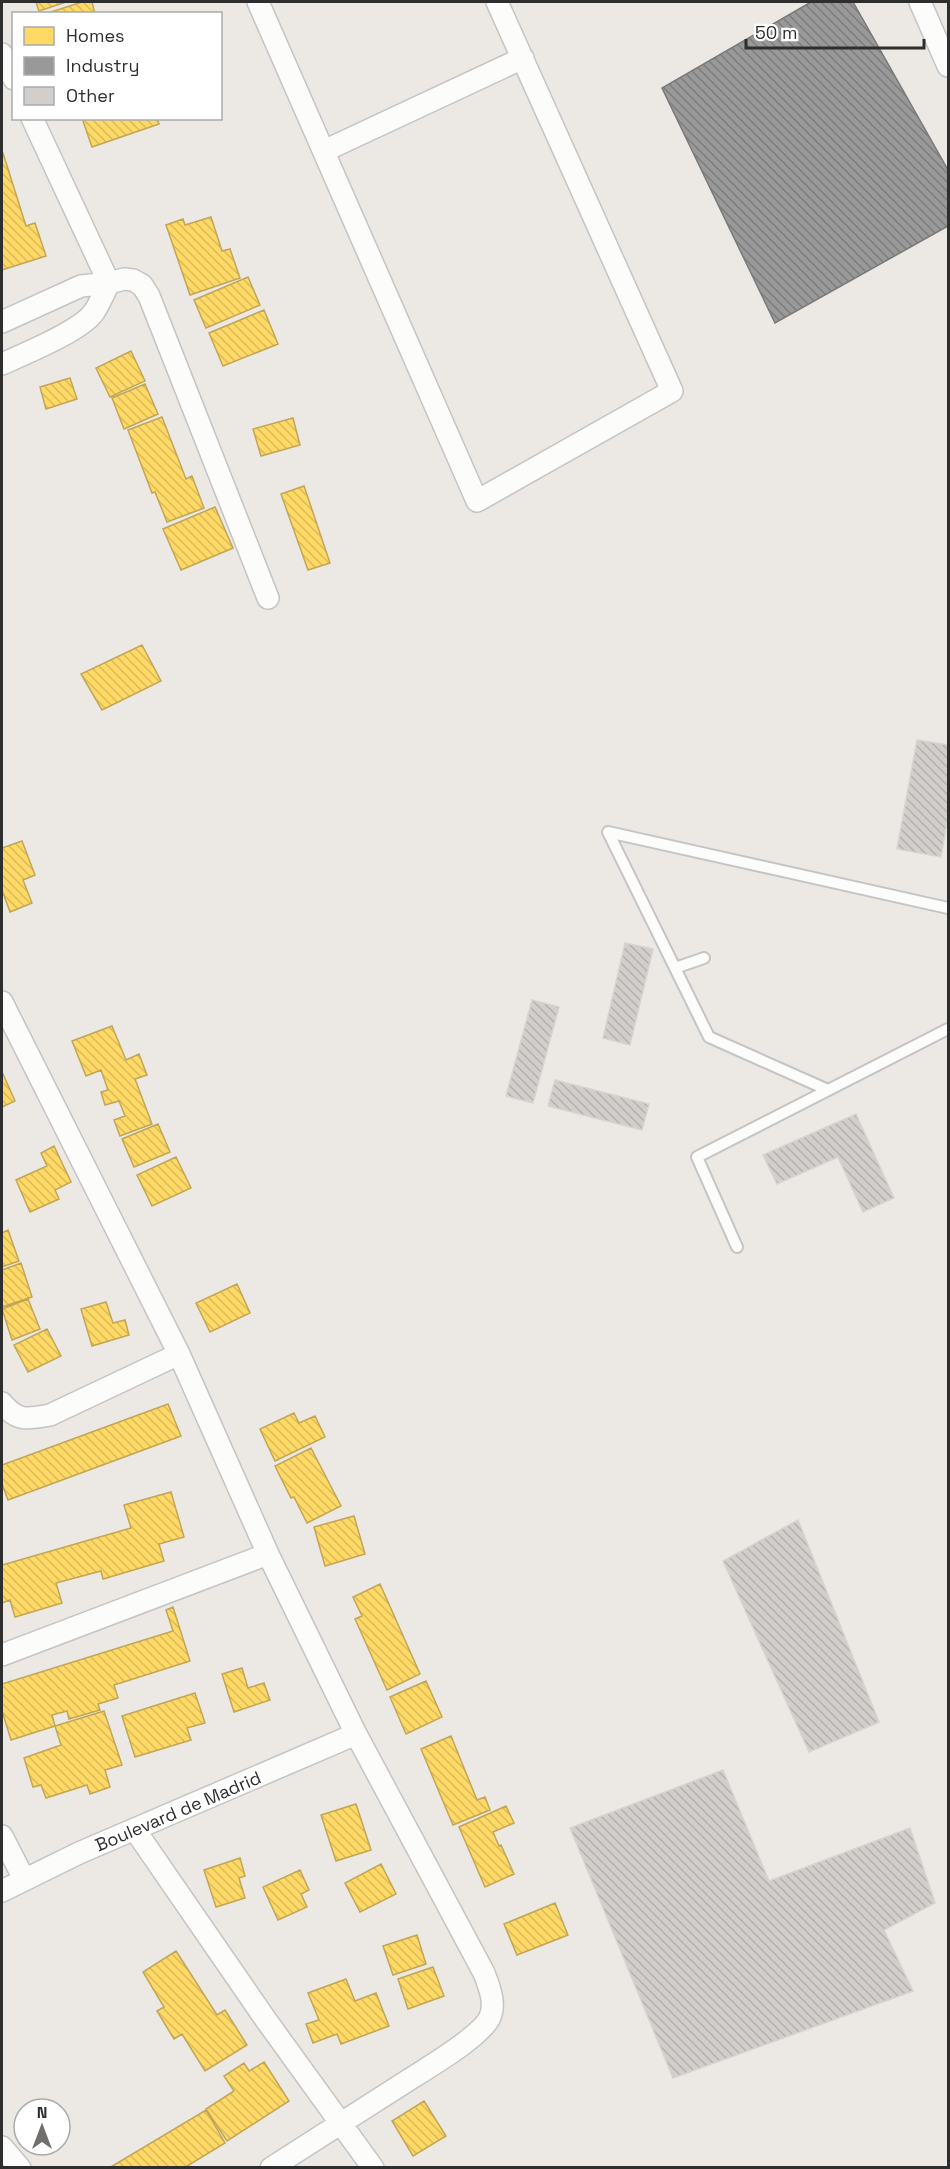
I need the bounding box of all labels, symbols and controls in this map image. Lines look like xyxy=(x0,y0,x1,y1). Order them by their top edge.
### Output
legend xyxy=(12,12,222,120)
scale bar xyxy=(746,12,924,50)
text: 50 m xyxy=(755,21,797,44)
text: Homes xyxy=(66,24,125,47)
text: Industry xyxy=(66,54,139,77)
text: Other xyxy=(66,84,115,107)
street label: Boulevard de Madrid xyxy=(92,1766,264,1856)
north arrow xyxy=(12,2097,72,2157)
text: N xyxy=(37,2102,47,2123)

